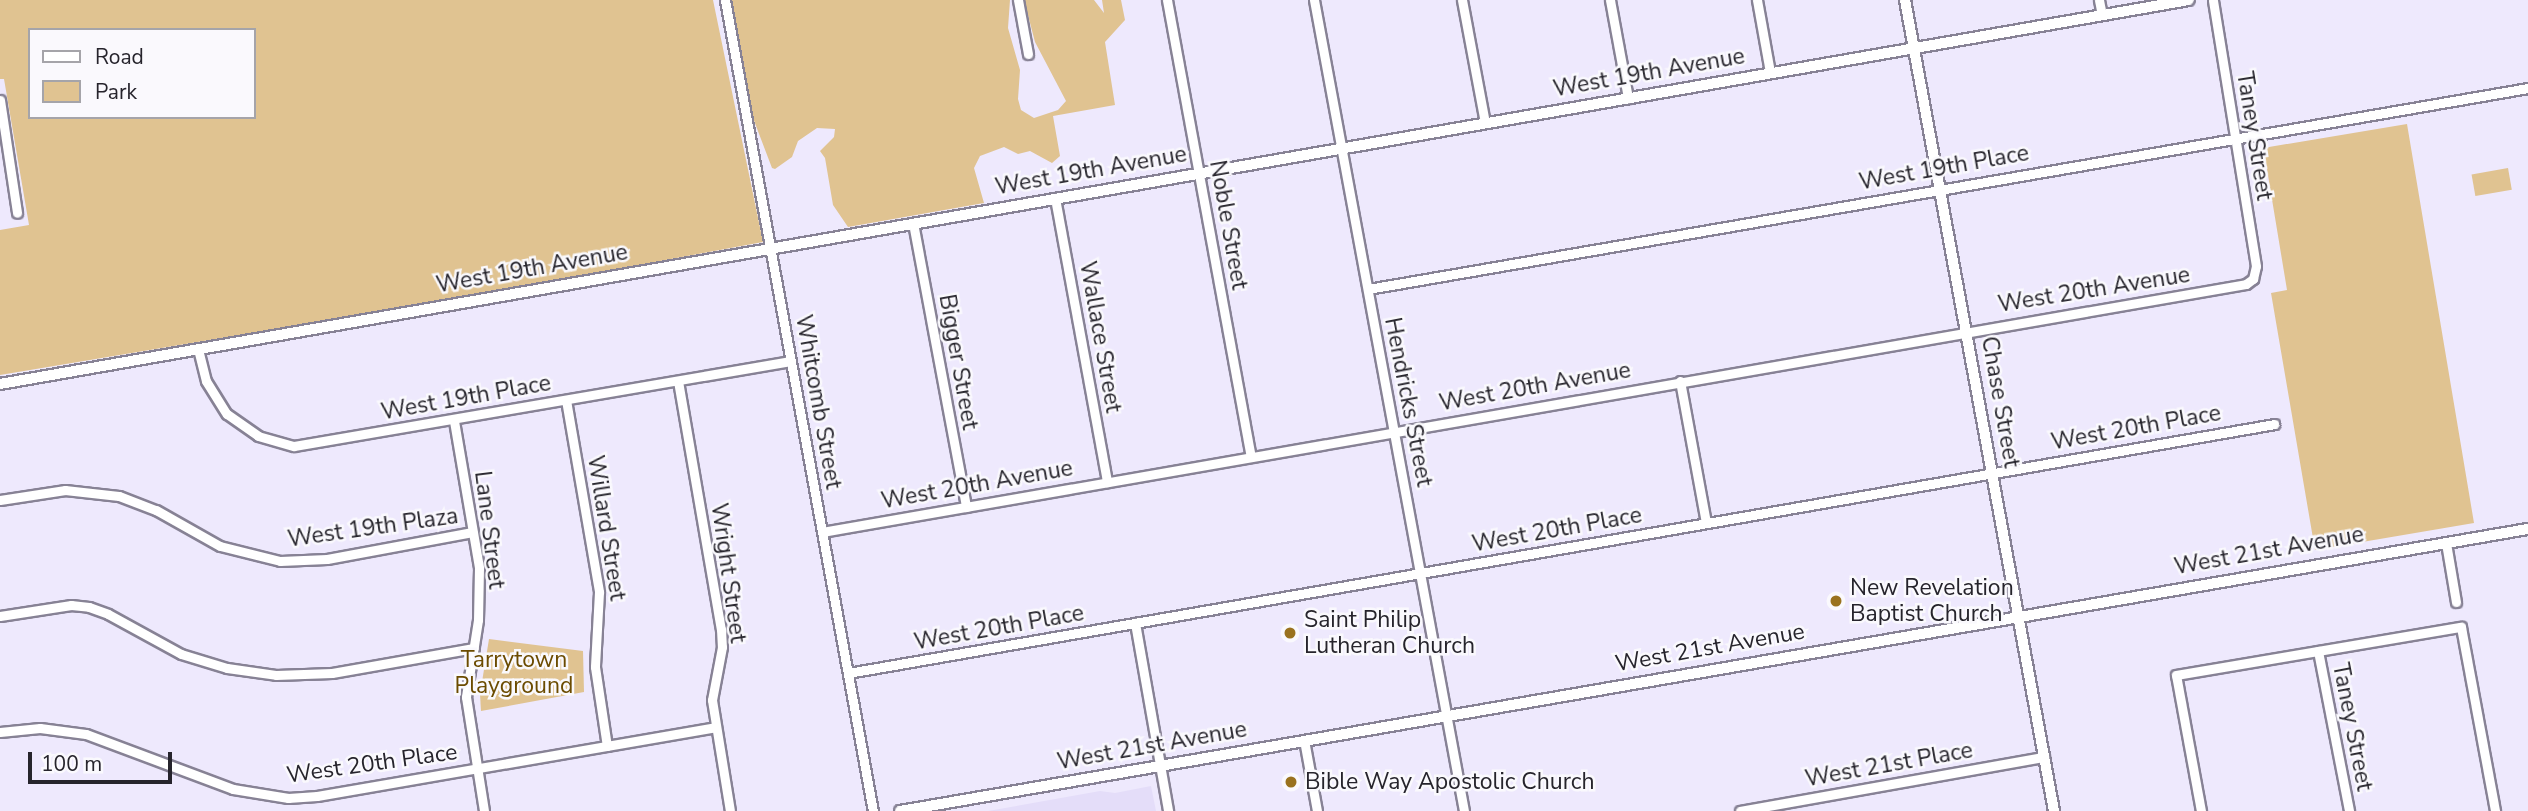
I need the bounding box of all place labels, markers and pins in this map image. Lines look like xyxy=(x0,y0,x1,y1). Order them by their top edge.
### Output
place label: New Revelation Baptist Church xyxy=(1850,574,2014,628)
marker: New Revelation Baptist Church xyxy=(1828,593,1844,609)
place label: Saint Philip Lutheran Church xyxy=(1304,606,1475,660)
marker: Saint Philip Lutheran Church xyxy=(1282,625,1298,641)
place label: Bible Way Apostolic Church xyxy=(1305,768,1595,796)
marker: Bible Way Apostolic Church xyxy=(1283,774,1299,790)

